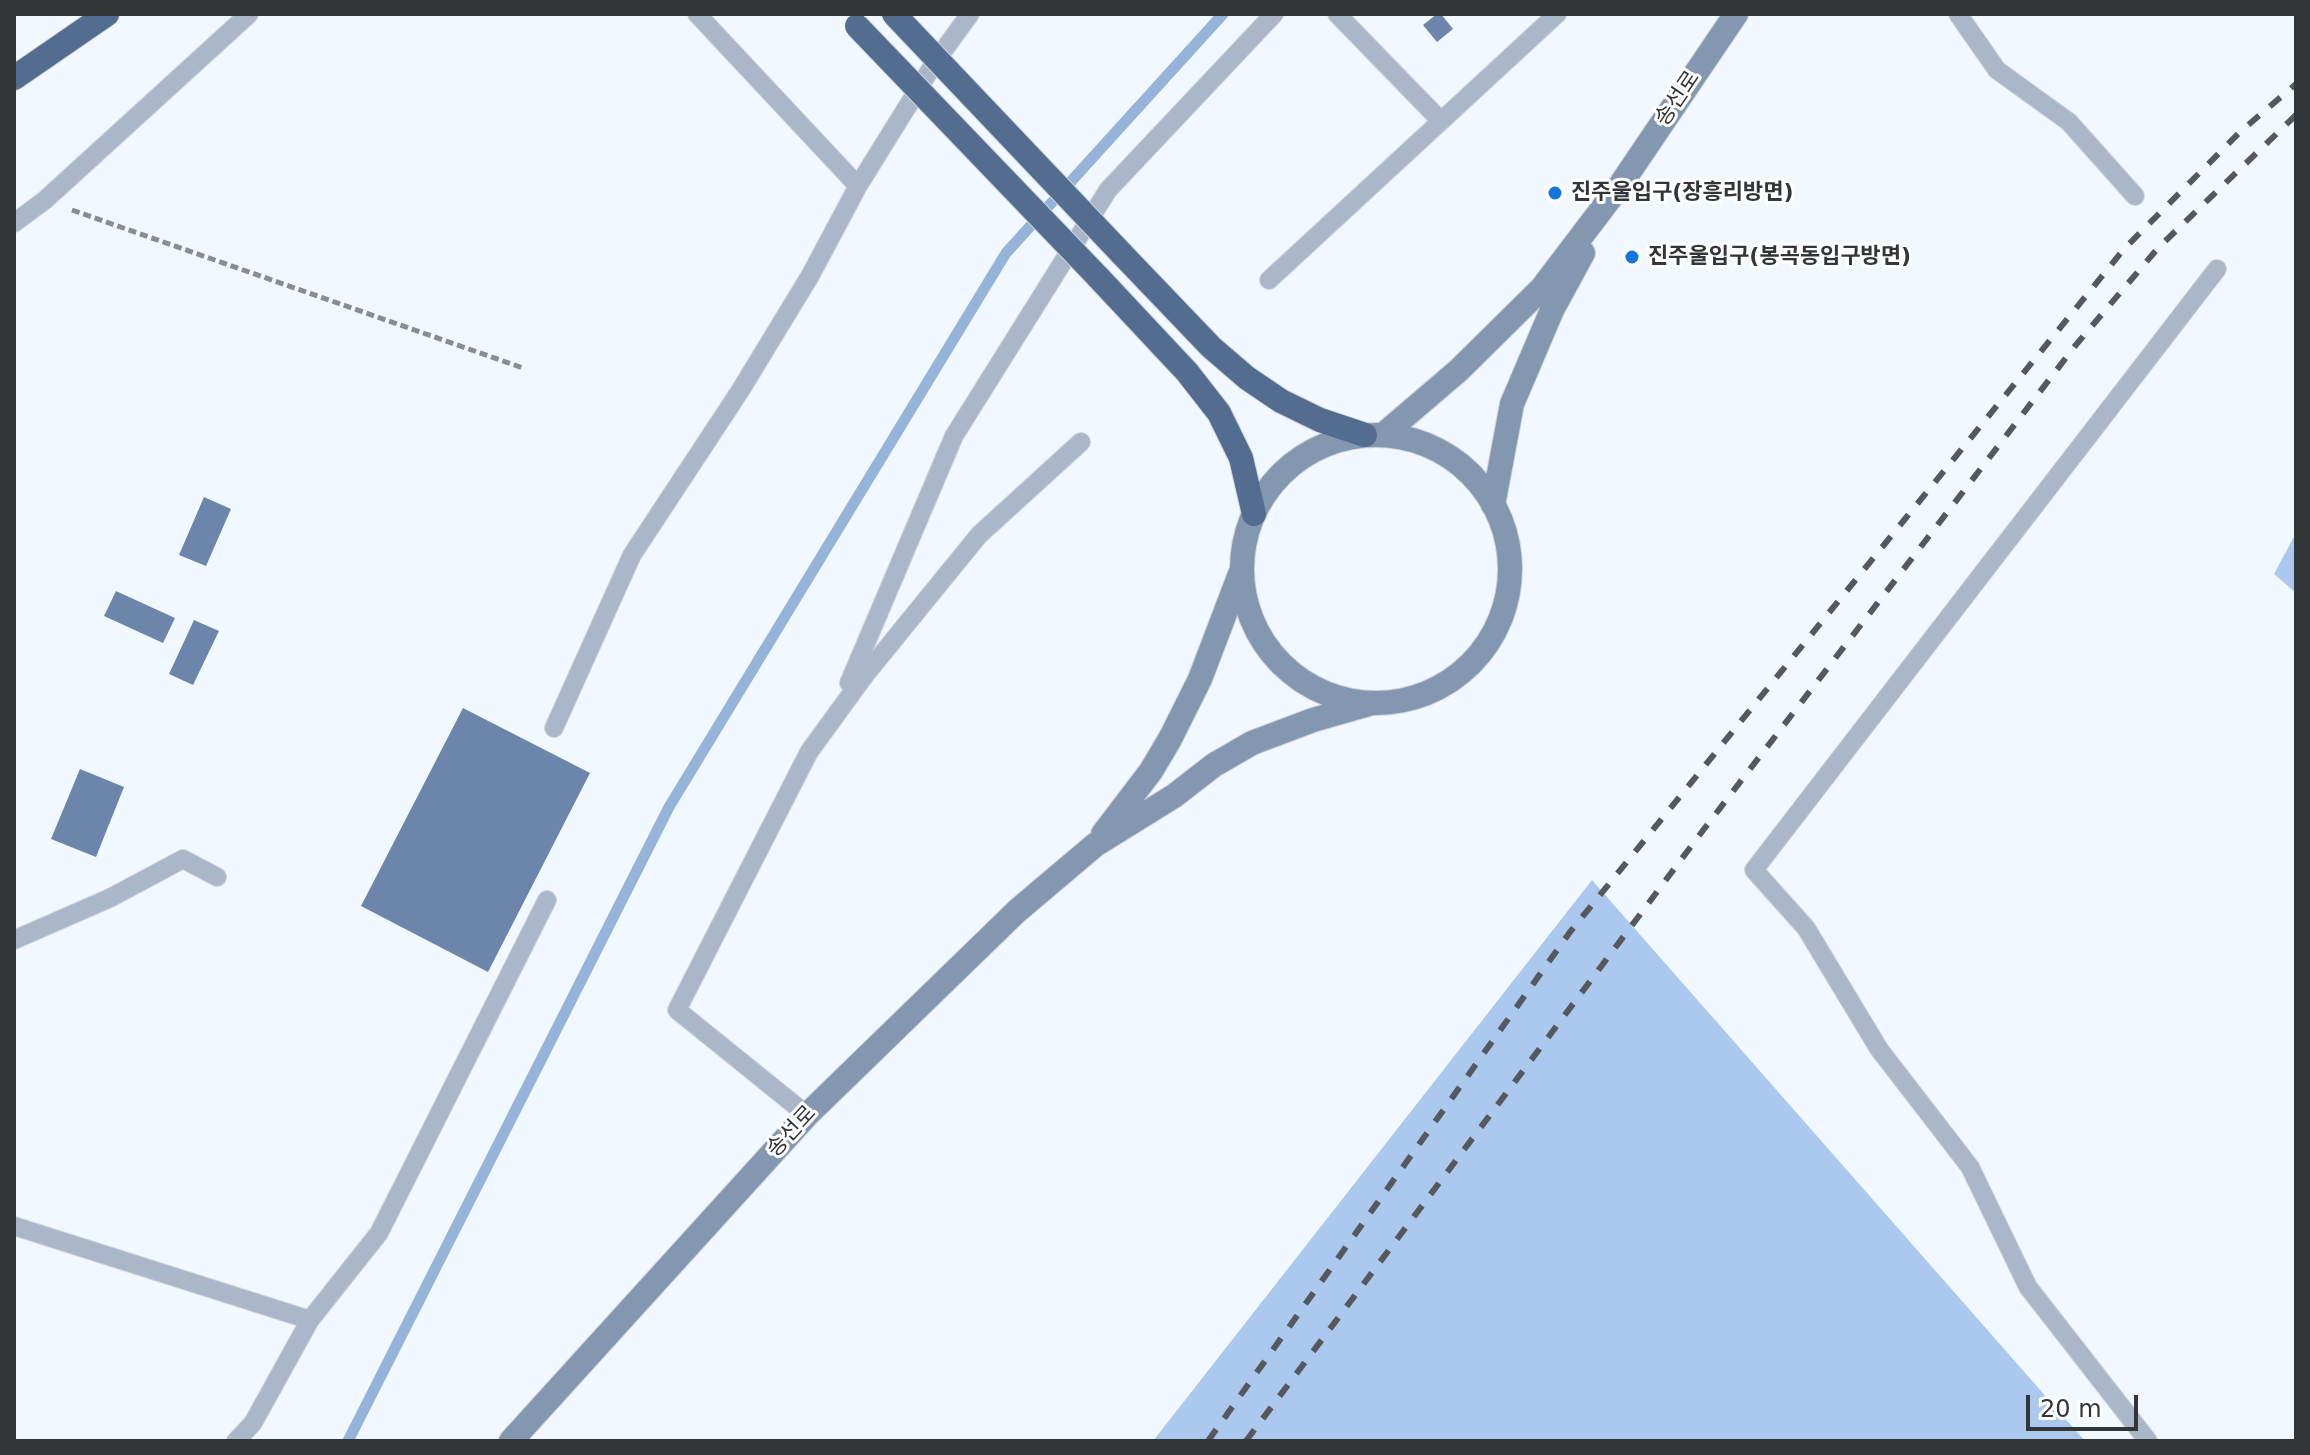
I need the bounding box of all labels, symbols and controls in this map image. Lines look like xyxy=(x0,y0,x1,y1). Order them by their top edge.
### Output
street label: 송선로 xyxy=(1650,66,1706,132)
place label: 진주울입구(장흥리방면) xyxy=(1571,180,1794,206)
marker: 진주울입구(장흥리방면) xyxy=(1546,184,1564,202)
place label: 진주울입구(봉곡동입구방면) xyxy=(1648,244,1911,270)
marker: 진주울입구(봉곡동입구방면) xyxy=(1623,248,1641,266)
street label: 송선로 xyxy=(762,1101,822,1163)
scale bar xyxy=(2030,1379,2142,1429)
text: 20 m xyxy=(2040,1395,2102,1423)

